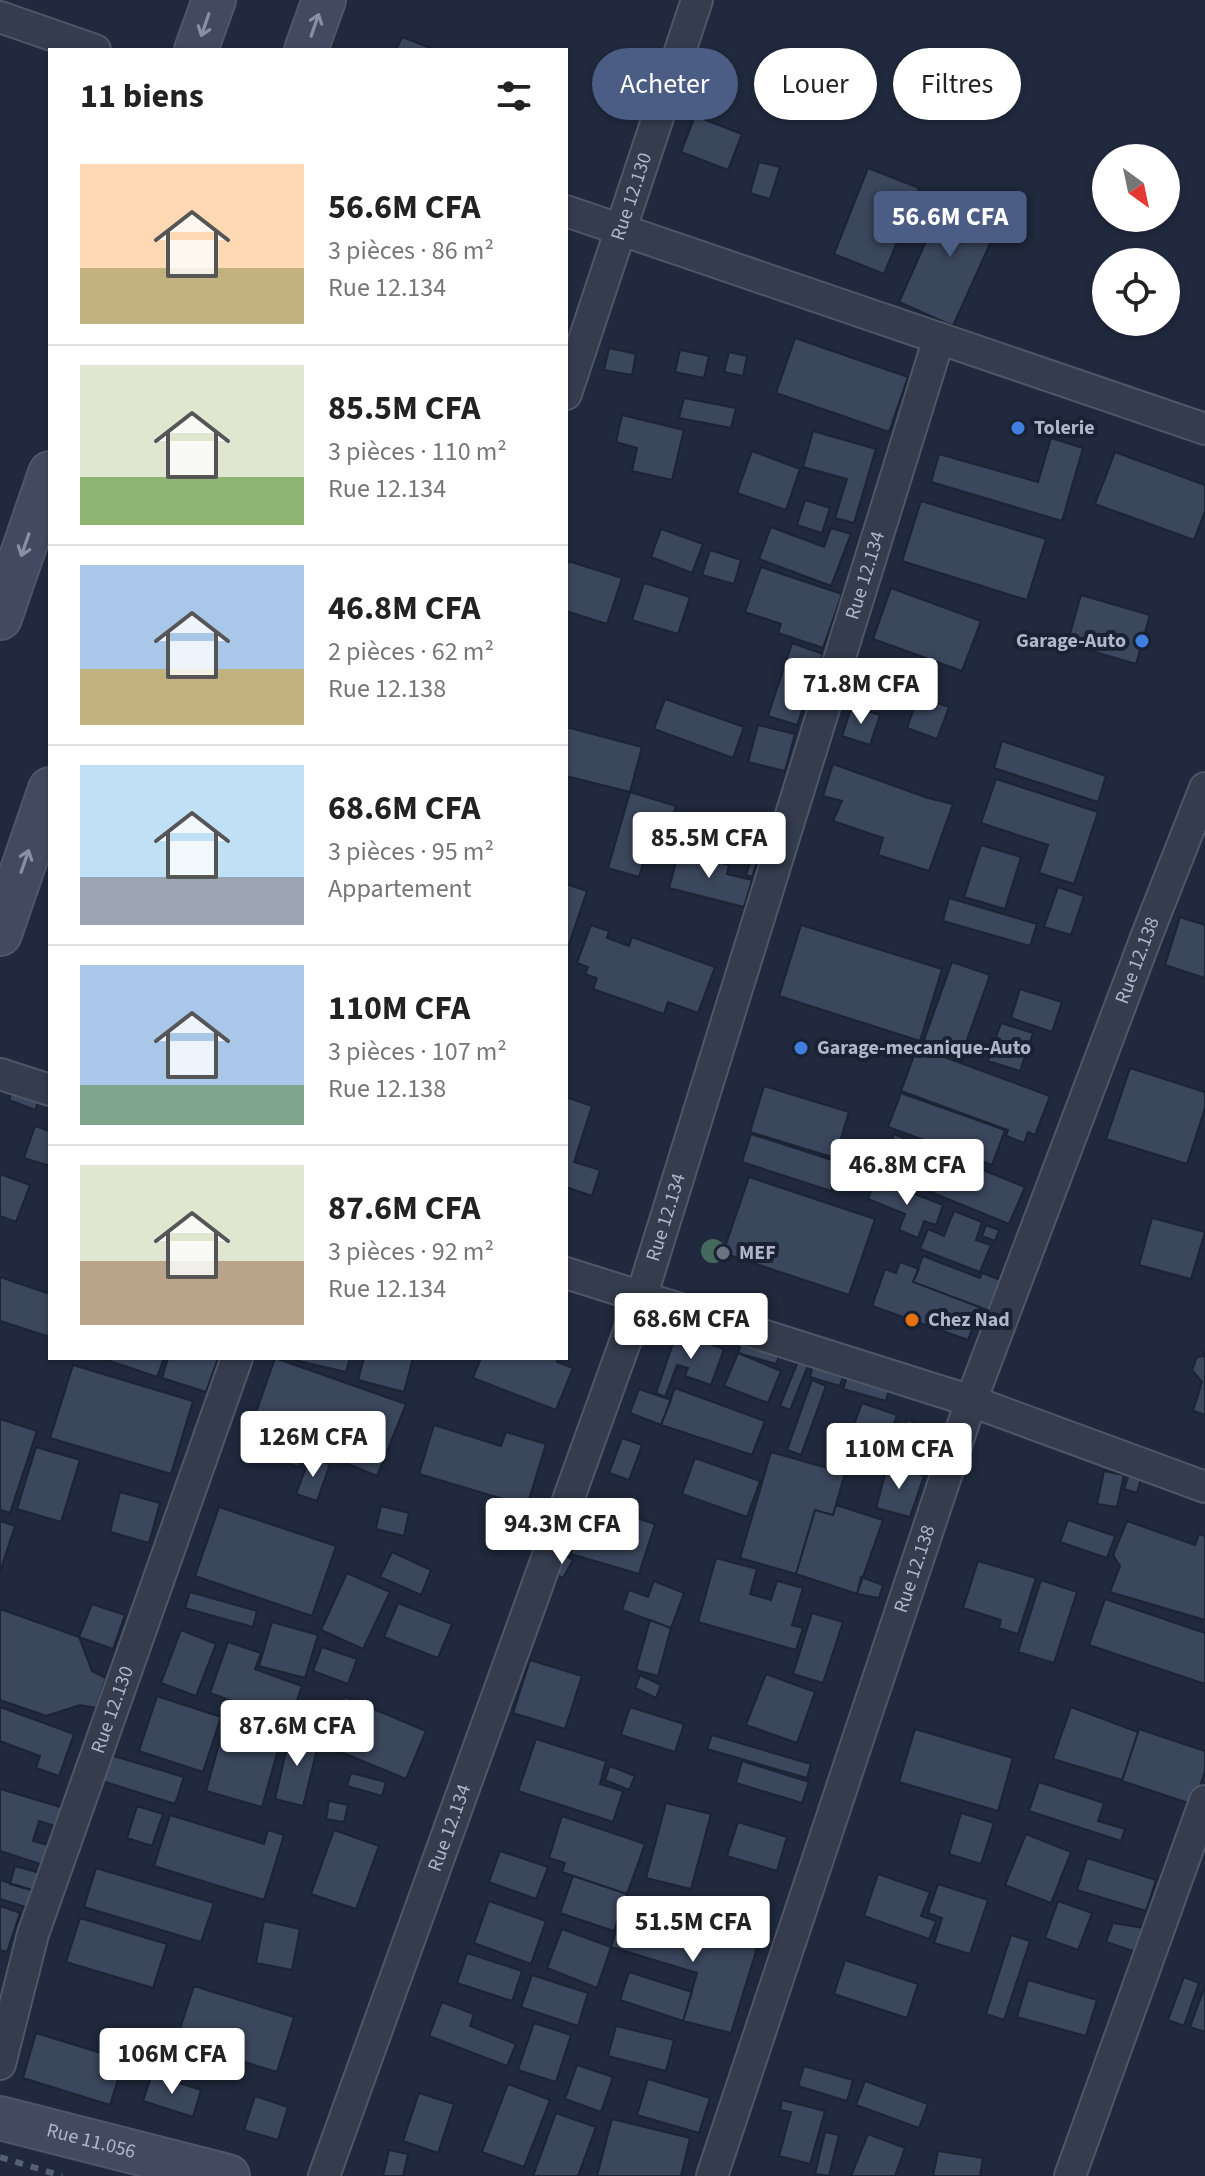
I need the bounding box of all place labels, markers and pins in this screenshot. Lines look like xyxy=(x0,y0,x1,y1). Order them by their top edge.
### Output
pin: 56.6M CFA xyxy=(858,191,1042,259)
place label: Tolerie xyxy=(1034,414,1095,442)
marker: Tolerie xyxy=(1009,419,1027,437)
place label: Garage-Auto xyxy=(1016,627,1126,655)
marker: Garage-Auto xyxy=(1133,632,1151,650)
pin: 71.8M CFA xyxy=(769,658,953,726)
pin: 85.5M CFA xyxy=(617,812,801,880)
place label: Garage-mecanique-Auto xyxy=(817,1034,1031,1062)
marker: Garage-mecanique-Auto xyxy=(792,1039,810,1057)
pin: 46.8M CFA xyxy=(815,1139,999,1207)
place label: MEF xyxy=(739,1239,776,1267)
marker: MEF xyxy=(714,1244,732,1262)
pin: 68.6M CFA xyxy=(599,1293,783,1361)
place label: Chez Nad xyxy=(928,1306,1010,1334)
marker: Chez Nad xyxy=(903,1311,921,1329)
pin: 126M CFA xyxy=(230,1411,396,1479)
pin: 110M CFA xyxy=(816,1423,982,1491)
pin: 94.3M CFA xyxy=(470,1498,654,1566)
pin: 87.6M CFA xyxy=(205,1700,389,1768)
pin: 51.5M CFA xyxy=(601,1896,785,1964)
pin: 106M CFA xyxy=(89,2028,255,2096)

